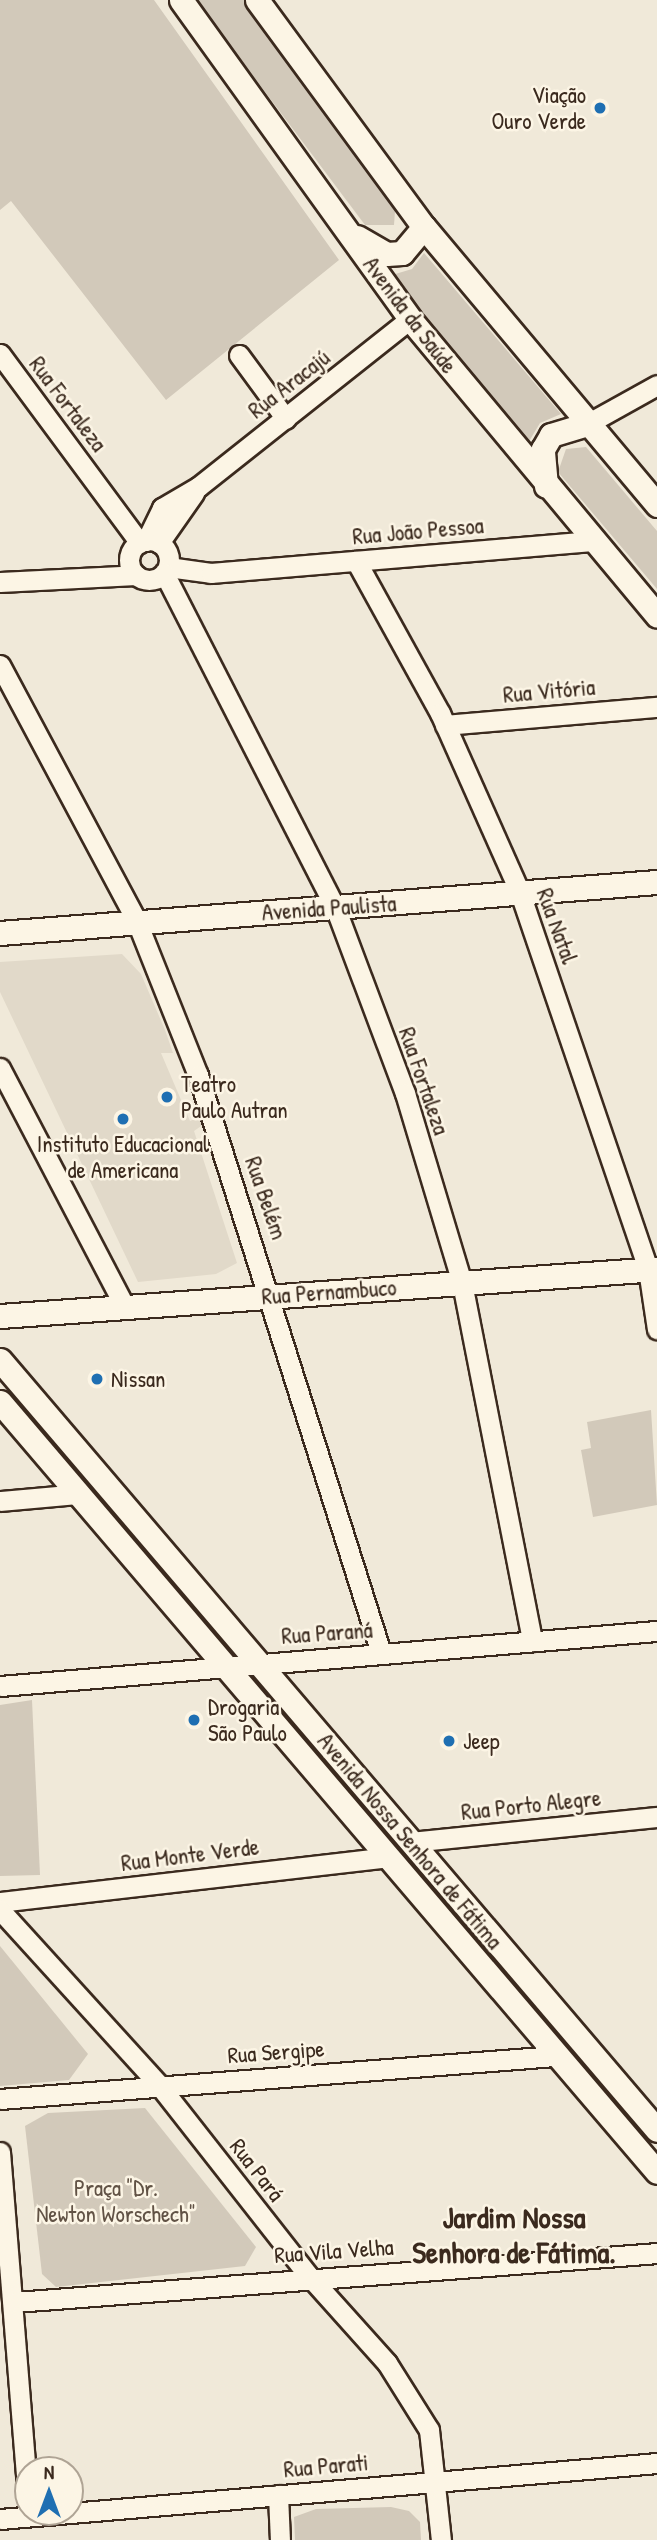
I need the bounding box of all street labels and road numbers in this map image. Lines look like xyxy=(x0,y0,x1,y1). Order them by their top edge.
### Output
street label: Avenida da Saúde xyxy=(357,251,463,379)
street label: Rua Aracajú xyxy=(243,344,335,424)
street label: Rua Fortaleza xyxy=(23,351,113,457)
street label: Rua João Pessoa xyxy=(351,512,485,550)
street label: Rua Vitória xyxy=(502,673,596,709)
street label: Rua Natal xyxy=(531,885,583,967)
street label: Avenida Paulista xyxy=(261,890,397,926)
street label: Rua Fortaleza xyxy=(393,1024,455,1138)
street label: Rua Belém xyxy=(239,1153,293,1243)
street label: Rua Pernambuco xyxy=(261,1274,397,1310)
street label: Rua Paraná xyxy=(280,1616,374,1650)
street label: Avenida Nossa Senhora de Fátima xyxy=(312,1728,508,1954)
street label: Rua Porto Alegre xyxy=(460,1784,602,1826)
street label: Rua Monte Verde xyxy=(119,1833,261,1877)
street label: Rua Sergipe xyxy=(227,2035,325,2069)
street label: Rua Pará xyxy=(224,2133,290,2207)
street label: Rua Vila Velha xyxy=(274,2233,394,2269)
street label: Rua Parati xyxy=(282,2449,370,2483)

